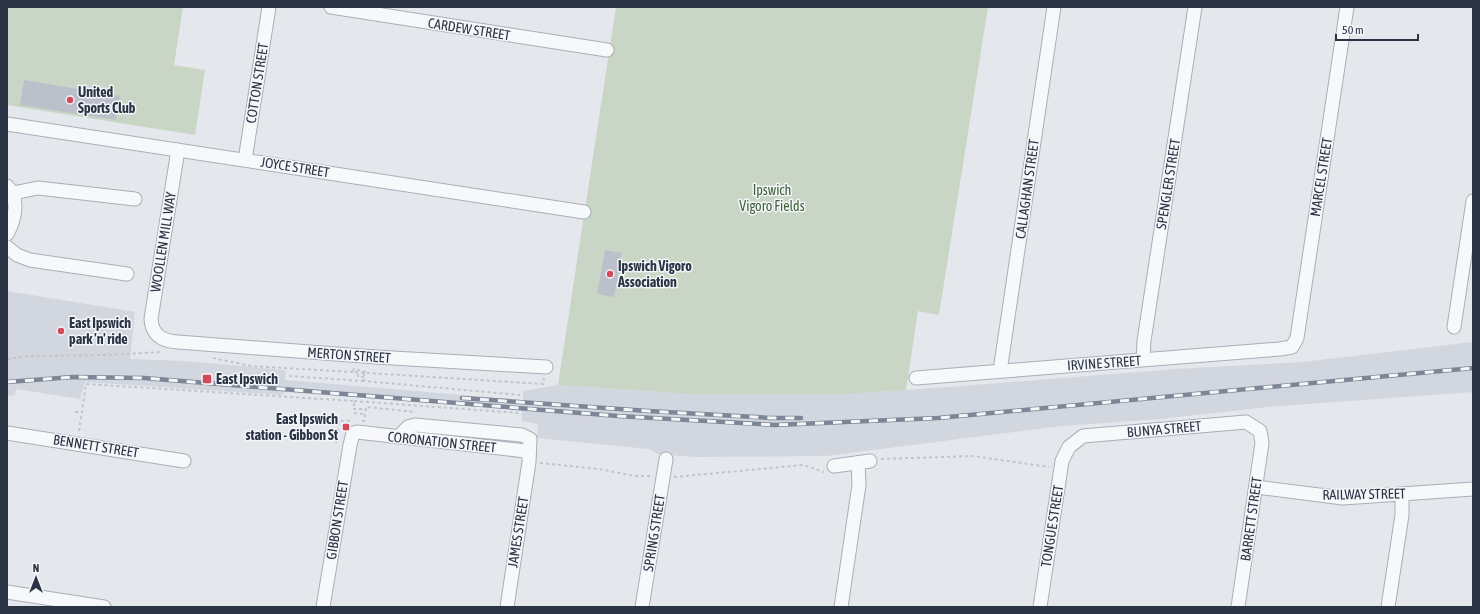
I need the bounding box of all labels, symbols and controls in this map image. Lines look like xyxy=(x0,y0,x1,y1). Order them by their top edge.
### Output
street label: CARDEW STREET xyxy=(427,15,511,43)
scale bar xyxy=(1336,16,1418,42)
text: 50 m xyxy=(1342,23,1364,37)
street label: COTTON STREET xyxy=(243,42,271,124)
place label: United Sports Club xyxy=(78,84,136,116)
marker: United Sports Club xyxy=(65,95,75,105)
street label: MARCEL STREET xyxy=(1307,136,1335,218)
street label: SPENGLER STREET xyxy=(1153,137,1183,231)
street label: CALLAGHAN STREET xyxy=(1012,138,1042,240)
street label: JOYCE STREET xyxy=(260,154,330,180)
park label: Ipswich Vigoro Fields xyxy=(739,182,805,214)
street label: WOOLLEN MILL WAY xyxy=(147,190,179,293)
place label: Ipswich Vigoro Association xyxy=(617,258,692,290)
marker: Ipswich Vigoro Association xyxy=(605,269,615,279)
place label: East Ipswich park 'n' ride xyxy=(69,315,131,347)
marker: East Ipswich park 'n' ride xyxy=(56,326,66,336)
street label: MERTON STREET xyxy=(307,344,391,366)
street label: IRVINE STREET xyxy=(1066,352,1142,374)
place label: East Ipswich xyxy=(216,371,278,387)
marker: East Ipswich xyxy=(201,373,213,385)
place label: East Ipswich station - Gibbon St xyxy=(245,411,338,443)
street label: BUNYA STREET xyxy=(1126,418,1202,440)
marker: East Ipswich station - Gibbon St xyxy=(341,422,351,432)
street label: CORONATION STREET xyxy=(387,428,497,456)
street label: BENNETT STREET xyxy=(52,431,140,461)
street label: BARRETT STREET xyxy=(1237,476,1265,562)
street label: GIBBON STREET xyxy=(323,479,351,561)
street label: TONGUE STREET xyxy=(1038,484,1066,568)
street label: RAILWAY STREET xyxy=(1322,485,1406,503)
street label: SPRING STREET xyxy=(640,493,668,573)
street label: JAMES STREET xyxy=(504,495,532,569)
north arrow xyxy=(16,558,56,598)
text: N xyxy=(33,562,39,574)

